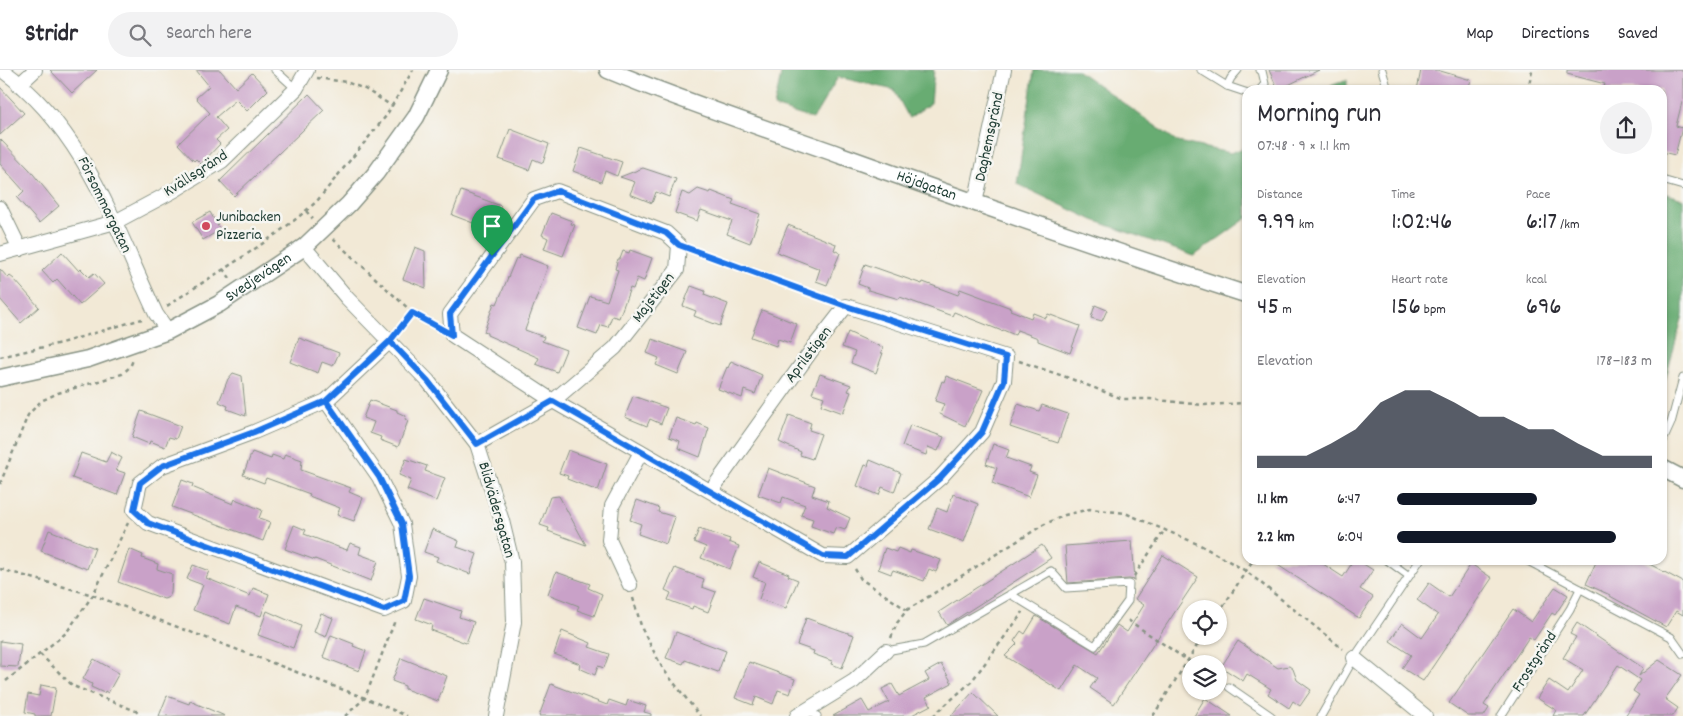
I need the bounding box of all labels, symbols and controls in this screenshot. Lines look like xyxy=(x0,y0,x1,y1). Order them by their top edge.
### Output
search box xyxy=(108,12,458,57)
text: Stridr xyxy=(25,18,78,52)
icon: search xyxy=(126,21,154,49)
text: Search here xyxy=(166,21,252,48)
text: Map xyxy=(1466,22,1493,47)
text: Directions xyxy=(1521,22,1590,47)
text: Saved xyxy=(1618,22,1658,47)
street label: Daghemsgränd xyxy=(969,90,1011,184)
text: Morning run xyxy=(1257,96,1381,136)
button: share xyxy=(1600,102,1652,154)
text: 07:48 · 9 × 1.1 km xyxy=(1257,135,1350,158)
street label: Kvällsgränd xyxy=(159,145,233,203)
street label: Försommargatan xyxy=(71,153,137,257)
street label: Höjdgatan xyxy=(893,164,960,207)
text: Distance xyxy=(1257,185,1303,205)
text: Time xyxy=(1391,185,1415,205)
text: Pace xyxy=(1526,185,1550,205)
pin xyxy=(471,205,513,256)
text: 9.99 xyxy=(1257,205,1296,241)
text: 1:02:46 xyxy=(1391,205,1452,241)
text: 6:17 xyxy=(1526,205,1557,241)
place label: Junibacken Pizzeria xyxy=(216,206,281,247)
icon: arrive xyxy=(478,212,506,240)
text: km xyxy=(1296,215,1314,235)
text: /km xyxy=(1557,215,1580,235)
marker: Junibacken Pizzeria xyxy=(200,220,212,232)
street label: Svedjevägen xyxy=(221,247,296,308)
street label: Majstigen xyxy=(627,268,681,328)
text: Elevation xyxy=(1257,270,1306,290)
text: Heart rate xyxy=(1391,270,1448,290)
text: kcal xyxy=(1526,270,1547,290)
text: 45 xyxy=(1257,290,1279,326)
text: 156 xyxy=(1391,290,1421,326)
text: 696 xyxy=(1526,290,1562,326)
text: m xyxy=(1279,300,1292,320)
text: bpm xyxy=(1421,300,1446,320)
street label: Aprilstigen xyxy=(780,322,838,388)
text: Elevation xyxy=(1257,350,1313,373)
text: 178–183 m xyxy=(1596,350,1652,373)
street label: Blidvädersgatan xyxy=(471,459,521,561)
text: 1.1 km xyxy=(1257,488,1288,511)
text: 6:47 xyxy=(1337,488,1360,511)
text: 2.2 km xyxy=(1257,526,1295,549)
text: 6:04 xyxy=(1337,526,1363,549)
map controls xyxy=(1182,600,1227,700)
button: locate xyxy=(1182,600,1227,645)
street label: Frostgränd xyxy=(1507,627,1563,697)
button: layers xyxy=(1182,655,1227,700)

